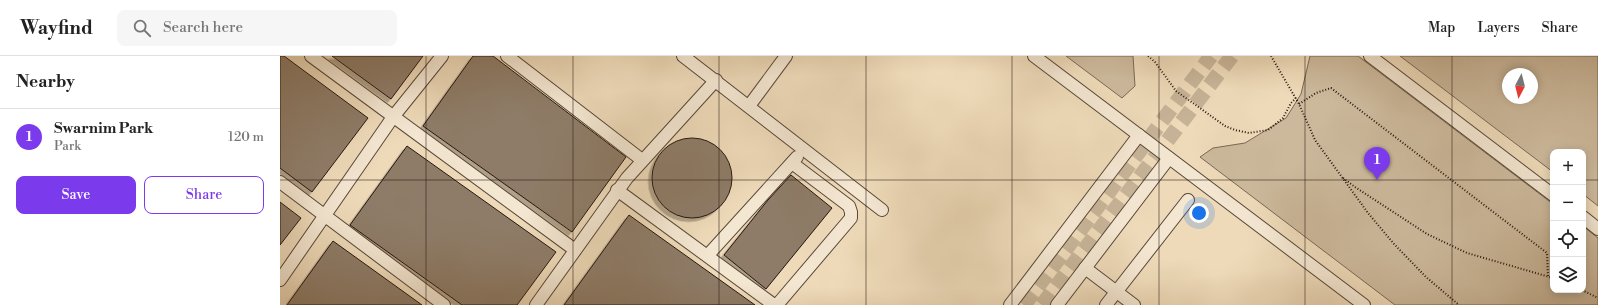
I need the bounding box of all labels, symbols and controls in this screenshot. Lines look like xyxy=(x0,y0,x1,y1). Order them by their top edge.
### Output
search box xyxy=(117,10,397,46)
text: Wayfind xyxy=(20,16,93,40)
icon: search xyxy=(131,17,153,39)
text: Search here xyxy=(163,18,243,37)
text: Map xyxy=(1428,19,1455,37)
text: Layers xyxy=(1477,19,1520,37)
text: Share xyxy=(1542,19,1578,37)
north arrow xyxy=(1502,68,1538,104)
text: Nearby xyxy=(16,71,75,93)
text: Swarnim Park xyxy=(54,119,153,138)
text: 1 xyxy=(26,129,32,145)
text: 120 m xyxy=(228,129,264,145)
text: Park xyxy=(54,138,81,154)
pin: 1 xyxy=(1364,147,1390,180)
map controls xyxy=(1550,149,1586,293)
button: + xyxy=(1550,149,1586,185)
button: Save xyxy=(16,176,136,214)
button: Share xyxy=(144,176,264,214)
button: − xyxy=(1550,185,1586,221)
your location xyxy=(1189,203,1209,223)
button: locate xyxy=(1550,221,1586,257)
button: layers xyxy=(1550,257,1586,293)

